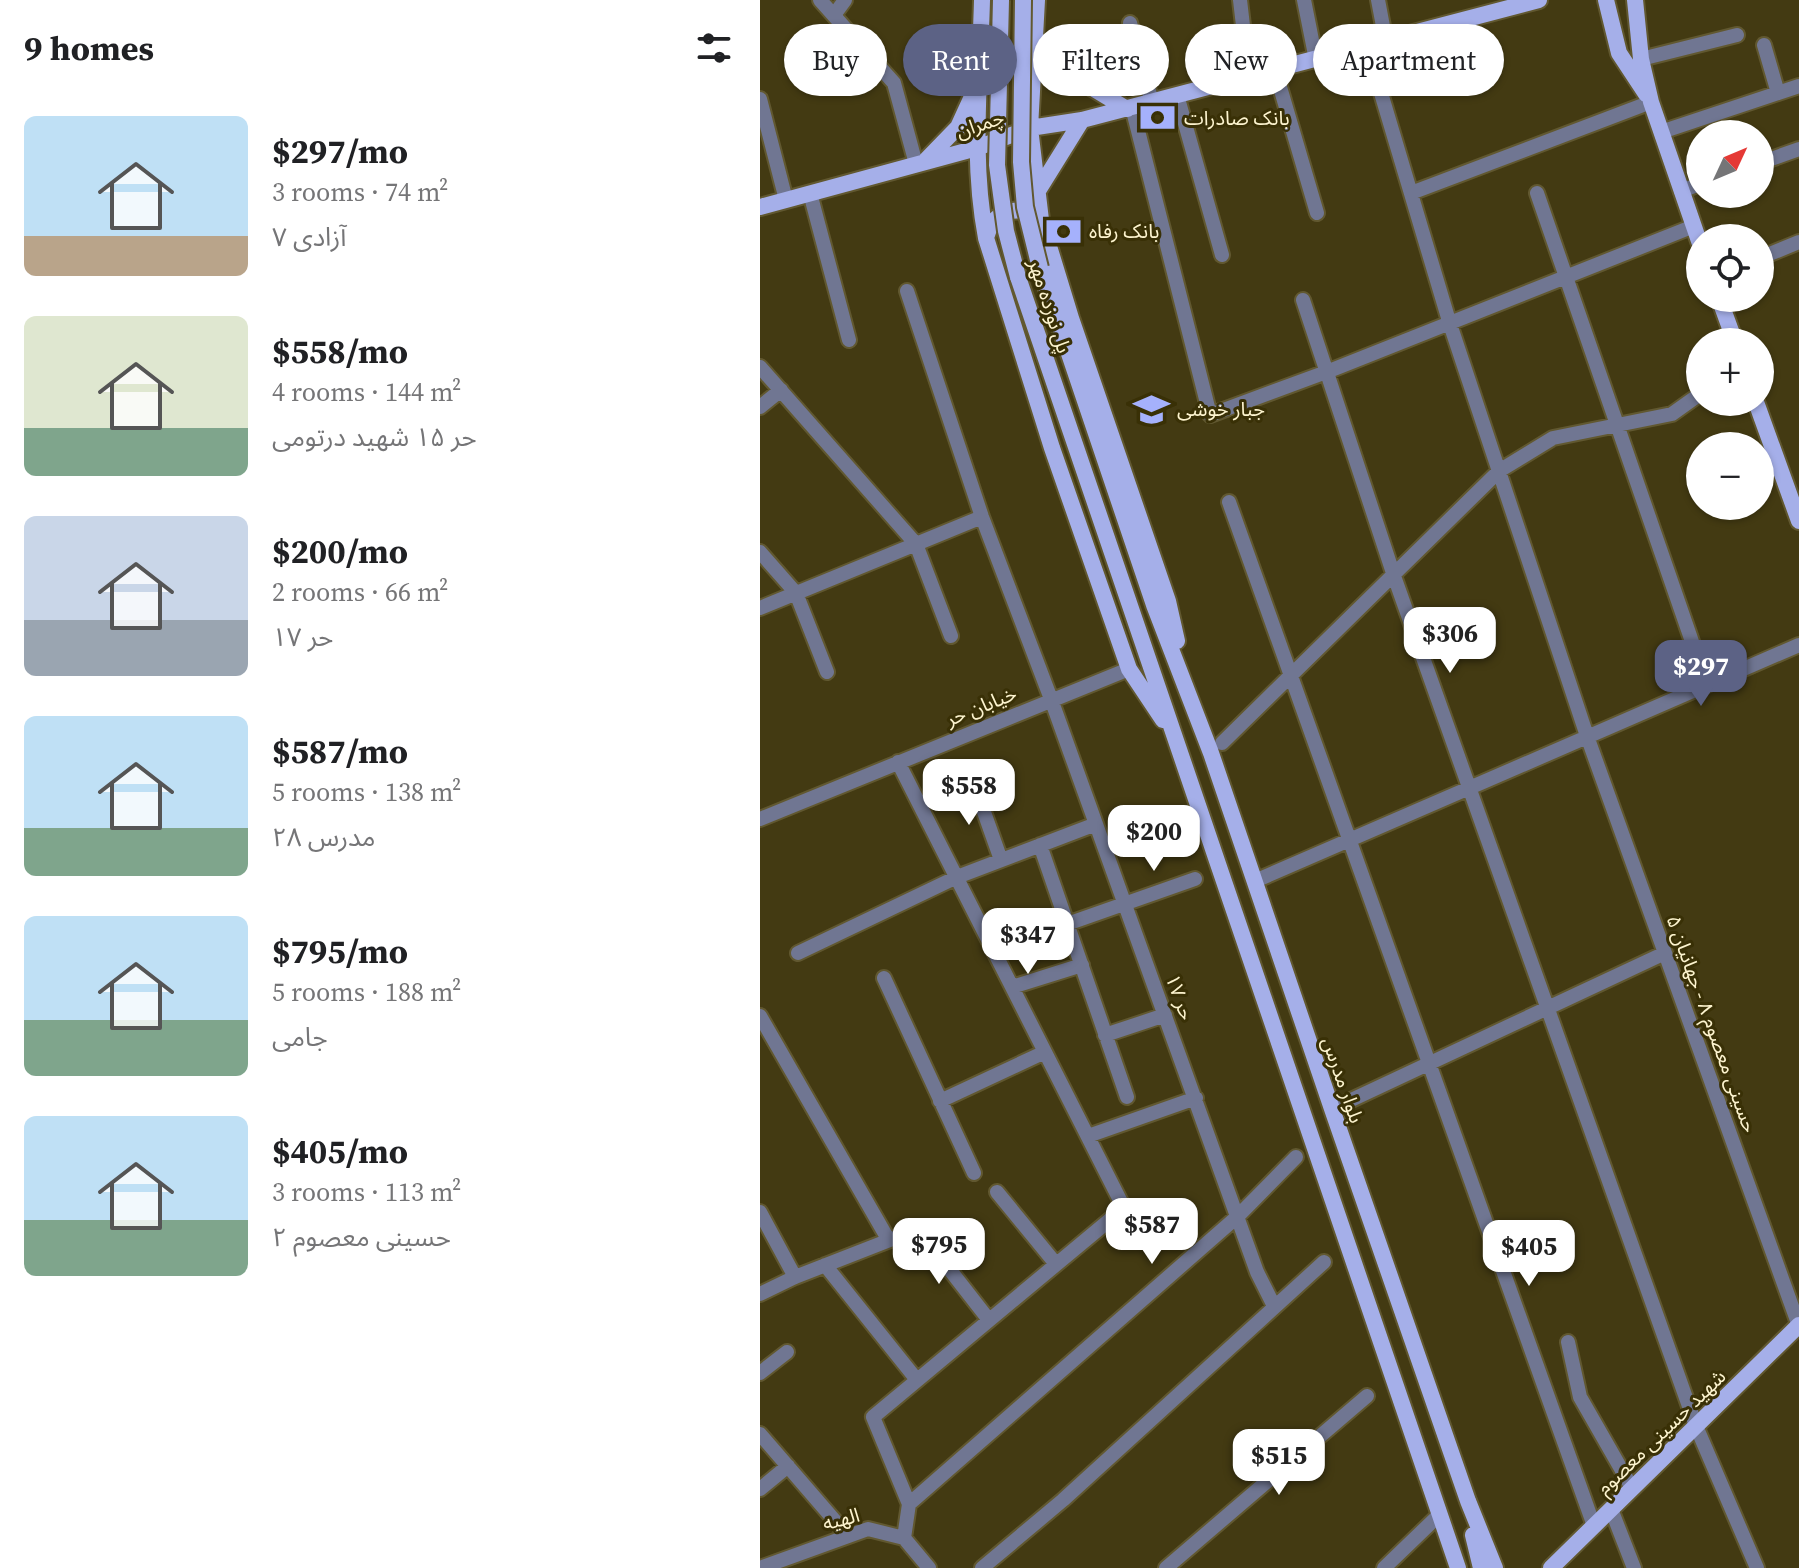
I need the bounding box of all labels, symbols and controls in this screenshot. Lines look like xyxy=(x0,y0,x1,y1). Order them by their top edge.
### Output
chip: Buy xyxy=(784,24,887,96)
chip: Rent xyxy=(903,24,1017,96)
chip: Filters xyxy=(1033,24,1169,96)
chip: New xyxy=(1185,24,1297,96)
chip: Apartment xyxy=(1313,24,1504,96)
text: 9 homes xyxy=(24,25,154,71)
icon: filters xyxy=(692,26,736,70)
bank icon: بانک صادرات xyxy=(1139,99,1177,137)
street label: چمران xyxy=(952,103,1008,145)
place label: بانک صادرات xyxy=(1184,104,1290,132)
north arrow xyxy=(1686,120,1774,208)
map controls xyxy=(1686,120,1774,520)
text: $297/mo xyxy=(272,128,408,174)
icon: home xyxy=(88,148,184,244)
text: 3 rooms · 74 m² xyxy=(272,174,448,210)
bank icon: بانک رفاه xyxy=(1044,212,1082,250)
place label: بانک رفاه xyxy=(1089,217,1159,245)
text: آزادی ۷ xyxy=(272,219,346,255)
button: locate xyxy=(1686,224,1774,312)
street label: پل نوزده مهر xyxy=(1021,254,1078,357)
text: $558/mo xyxy=(272,328,408,374)
button: + xyxy=(1686,328,1774,416)
icon: home xyxy=(88,348,184,444)
text: 4 rooms · 144 m² xyxy=(272,374,461,410)
school or university icon: جبار خوشی xyxy=(1132,390,1170,428)
place label: جبار خوشی xyxy=(1177,395,1265,423)
text: حر ۱۵ شهید درتومی xyxy=(272,419,477,455)
button: − xyxy=(1686,432,1774,520)
text: $200/mo xyxy=(272,528,408,574)
icon: home xyxy=(88,548,184,644)
text: 2 rooms · 66 m² xyxy=(272,574,448,610)
pin: $306 xyxy=(1403,607,1497,675)
text: $306 xyxy=(1422,615,1478,651)
text: حر ۱۷ xyxy=(272,619,333,655)
pin: $297 xyxy=(1654,640,1748,708)
text: $297 xyxy=(1673,648,1729,684)
street label: خیابان حر xyxy=(940,679,1021,733)
text: $587/mo xyxy=(272,728,408,774)
icon: home xyxy=(88,748,184,844)
pin: $558 xyxy=(922,759,1016,827)
text: $558 xyxy=(941,767,997,803)
text: 5 rooms · 138 m² xyxy=(272,774,461,810)
pin: $200 xyxy=(1107,805,1201,873)
text: $200 xyxy=(1126,813,1182,849)
text: مدرس ۲۸ xyxy=(272,819,376,855)
pin: $347 xyxy=(981,908,1075,976)
street label: حسینی معصوم ۸ - جهانیان ۵ xyxy=(1659,911,1764,1137)
text: $347 xyxy=(1000,916,1056,952)
text: $795/mo xyxy=(272,928,408,974)
icon: home xyxy=(88,948,184,1044)
street label: حر ۱۷ xyxy=(1159,970,1201,1024)
text: 5 rooms · 188 m² xyxy=(272,974,461,1010)
text: جامی xyxy=(272,1019,328,1055)
street label: بلوار مدرس xyxy=(1315,1033,1371,1127)
text: $405/mo xyxy=(272,1128,408,1174)
icon: home xyxy=(88,1148,184,1244)
text: 3 rooms · 113 m² xyxy=(272,1174,461,1210)
pin: $587 xyxy=(1105,1198,1199,1266)
text: $587 xyxy=(1124,1206,1180,1242)
pin: $795 xyxy=(892,1218,986,1286)
text: حسینی معصوم ۲ xyxy=(272,1219,451,1255)
pin: $405 xyxy=(1482,1220,1576,1288)
text: $795 xyxy=(911,1226,967,1262)
text: $405 xyxy=(1501,1228,1557,1264)
street label: شهید حسینی معصوم xyxy=(1590,1363,1733,1502)
pin: $515 xyxy=(1232,1429,1326,1497)
text: $515 xyxy=(1251,1437,1307,1473)
street label: الهیه xyxy=(819,1501,863,1537)

